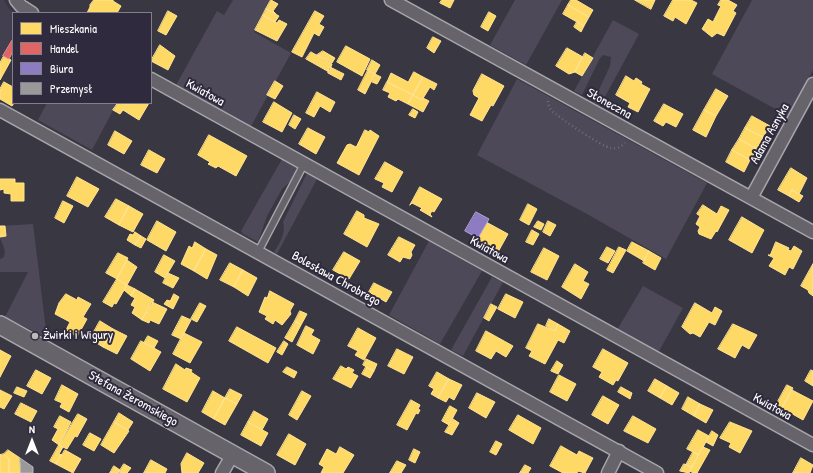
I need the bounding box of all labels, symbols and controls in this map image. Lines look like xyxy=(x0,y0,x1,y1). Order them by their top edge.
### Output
legend xyxy=(12,12,152,104)
text: Mieszkania xyxy=(50,20,97,37)
text: Handel xyxy=(50,40,78,57)
text: Biura xyxy=(50,60,73,77)
street label: Kwiatowa xyxy=(183,76,227,110)
text: Przemysł xyxy=(50,80,93,97)
street label: Słoneczna xyxy=(584,85,634,123)
street label: Adama Asnyka xyxy=(747,101,793,167)
street label: Kwiatowa xyxy=(467,233,511,267)
street label: Bolesława Chrobrego xyxy=(289,248,383,310)
place label: Żwirki i Wigury xyxy=(43,328,113,344)
marker: Żwirki i Wigury xyxy=(30,331,40,341)
street label: Stefana Żeromskiego xyxy=(86,368,180,430)
street label: Kwiatowa xyxy=(750,390,794,424)
north arrow xyxy=(12,421,52,461)
text: N xyxy=(29,422,35,436)

